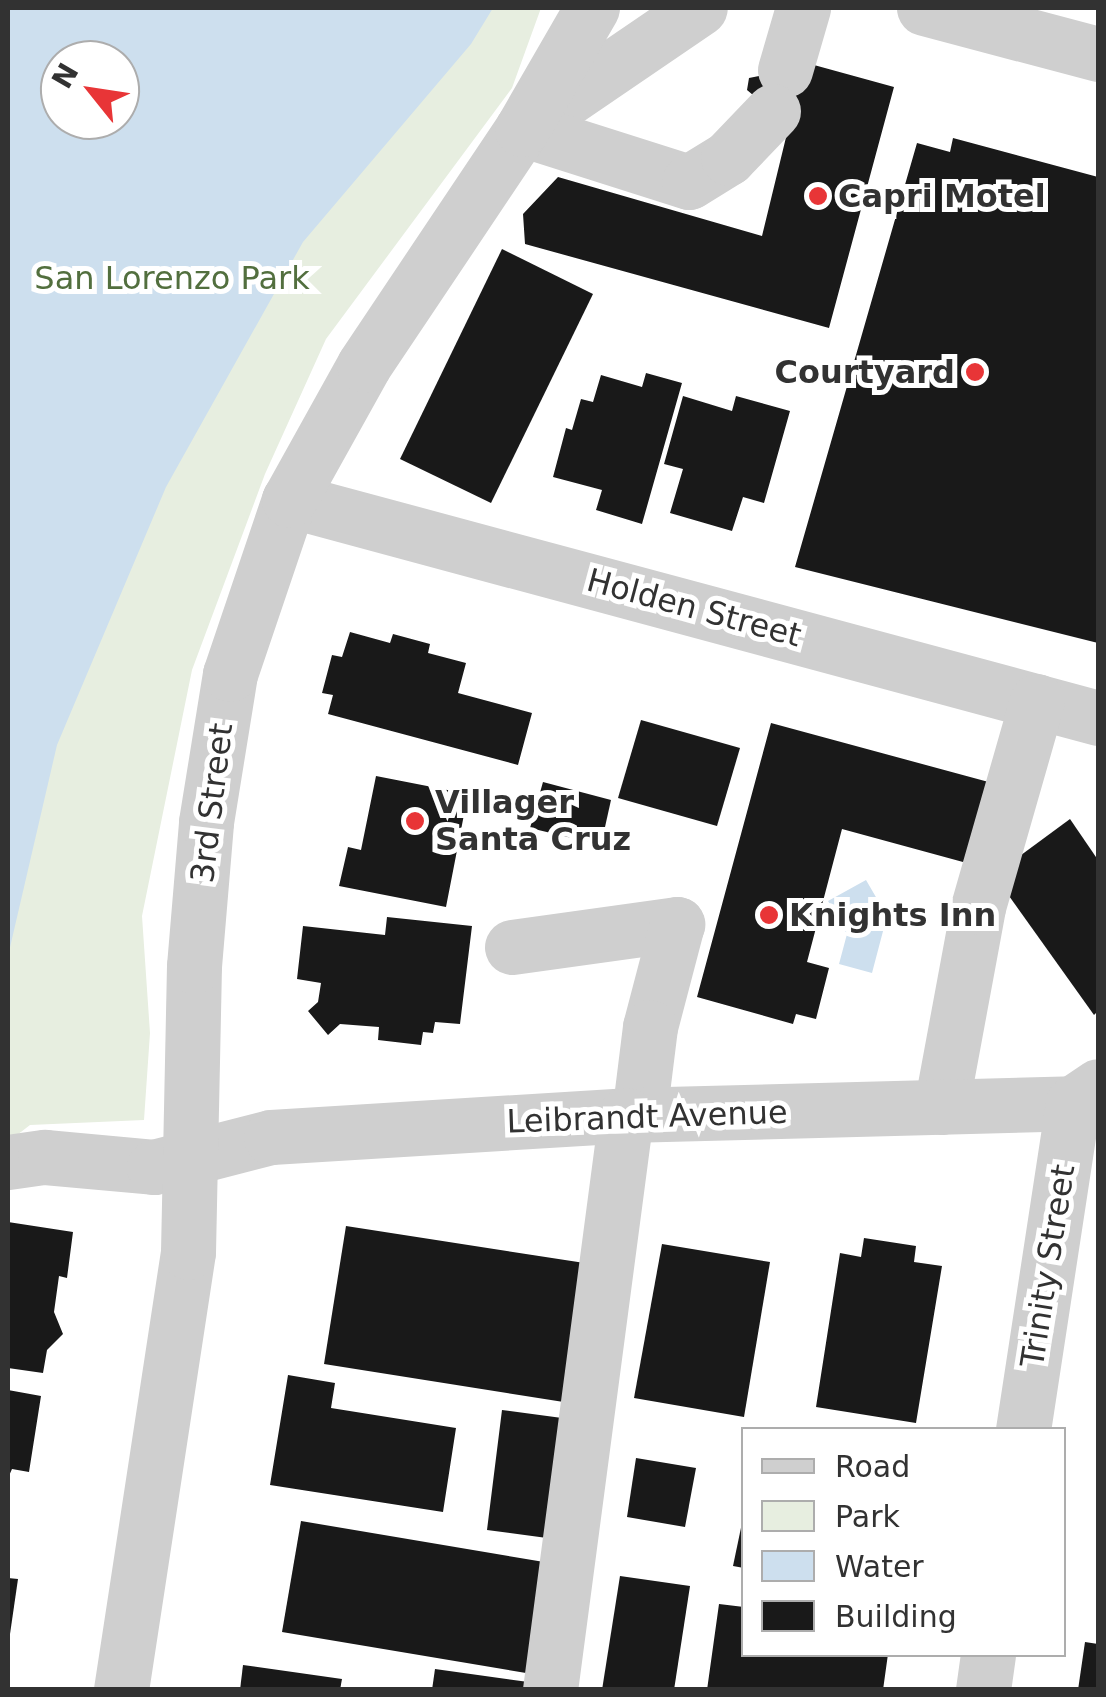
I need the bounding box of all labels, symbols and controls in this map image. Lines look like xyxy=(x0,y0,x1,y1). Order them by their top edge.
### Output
north arrow xyxy=(40,40,140,140)
text: N xyxy=(45,57,85,94)
place label: Capri Motel xyxy=(838,177,1046,215)
marker: Capri Motel xyxy=(807,185,829,207)
park label: San Lorenzo Park xyxy=(34,259,310,297)
place label: Courtyard xyxy=(775,353,955,391)
marker: Courtyard xyxy=(964,361,986,383)
street label: Holden Street xyxy=(583,561,805,655)
street label: 3rd Street xyxy=(183,721,241,885)
place label: Villager Santa Cruz xyxy=(435,784,631,859)
marker: Villager Santa Cruz xyxy=(404,810,426,832)
place label: Knights Inn xyxy=(789,896,996,934)
marker: Knights Inn xyxy=(758,904,780,926)
street label: Leibrandt Avenue xyxy=(506,1093,788,1141)
street label: Trinity Street xyxy=(1013,1162,1083,1370)
legend xyxy=(741,1427,1066,1657)
text: Road xyxy=(835,1449,910,1484)
text: Park xyxy=(835,1499,900,1534)
text: Water xyxy=(835,1549,924,1584)
text: Building xyxy=(835,1599,957,1634)

